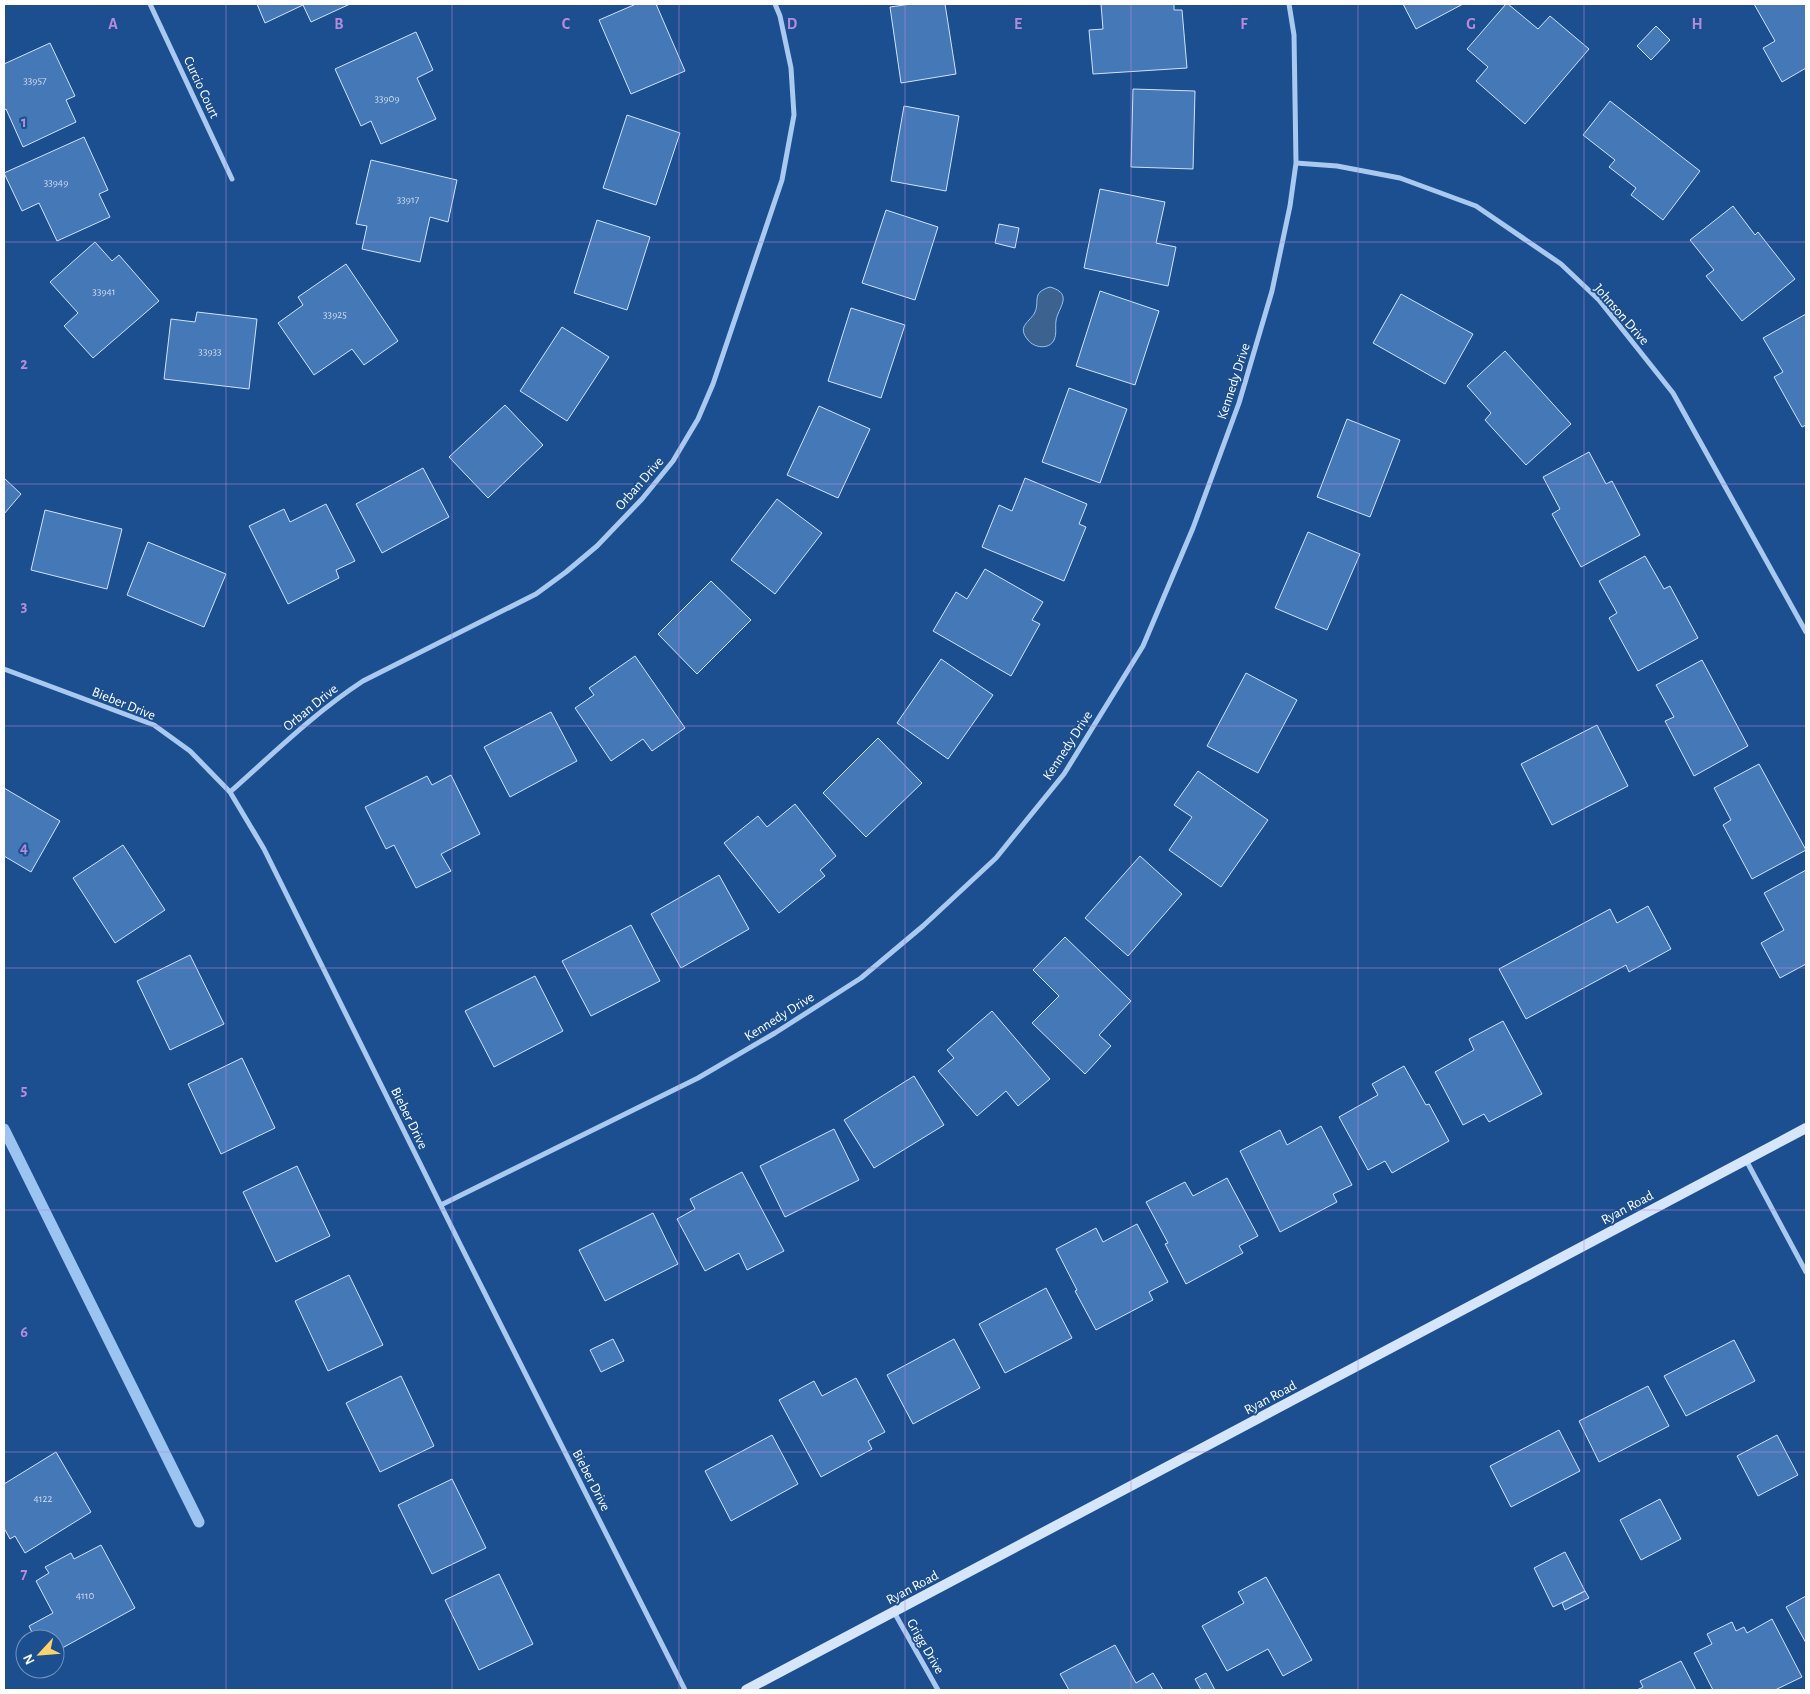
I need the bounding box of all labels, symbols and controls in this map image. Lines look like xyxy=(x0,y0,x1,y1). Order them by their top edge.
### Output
text: A xyxy=(108,16,118,32)
text: B xyxy=(334,16,344,32)
text: C xyxy=(562,16,571,32)
text: D xyxy=(787,16,798,32)
text: E xyxy=(1014,16,1022,32)
text: F xyxy=(1240,16,1248,32)
text: G xyxy=(1466,16,1476,32)
text: H xyxy=(1691,16,1703,32)
street label: Curcio Court xyxy=(181,54,222,121)
house number: 33957 xyxy=(23,75,47,86)
house number: 33909 xyxy=(374,93,400,104)
text: 1 xyxy=(21,114,27,130)
house number: 33949 xyxy=(44,177,68,188)
house number: 33917 xyxy=(397,194,420,205)
street label: Johnson Drive xyxy=(1591,281,1651,348)
house number: 33941 xyxy=(92,286,116,297)
house number: 33925 xyxy=(323,309,347,320)
street label: Kennedy Drive xyxy=(1215,341,1253,421)
house number: 33933 xyxy=(198,346,222,357)
text: 2 xyxy=(20,356,28,372)
street label: Orban Drive xyxy=(613,454,667,513)
text: 3 xyxy=(21,598,28,614)
street label: Orban Drive xyxy=(281,682,341,734)
street label: Bieber Drive xyxy=(90,685,157,723)
street label: Kennedy Drive xyxy=(1040,709,1095,783)
text: 4 xyxy=(20,840,28,856)
street label: Kennedy Drive xyxy=(742,990,817,1044)
text: 5 xyxy=(21,1082,28,1098)
street label: Bieber Drive xyxy=(388,1085,430,1152)
street label: Ryan Road xyxy=(1599,1188,1656,1227)
text: 6 xyxy=(20,1324,28,1340)
street label: Ryan Road xyxy=(1242,1378,1299,1417)
street label: Bieber Drive xyxy=(570,1447,613,1513)
house number: 4122 xyxy=(33,1493,53,1504)
text: 7 xyxy=(21,1566,28,1582)
street label: Ryan Road xyxy=(884,1568,941,1607)
house number: 4110 xyxy=(76,1590,95,1601)
street label: Grigg Drive xyxy=(904,1617,946,1676)
north arrow xyxy=(15,1629,65,1679)
text: N xyxy=(21,1652,38,1667)

